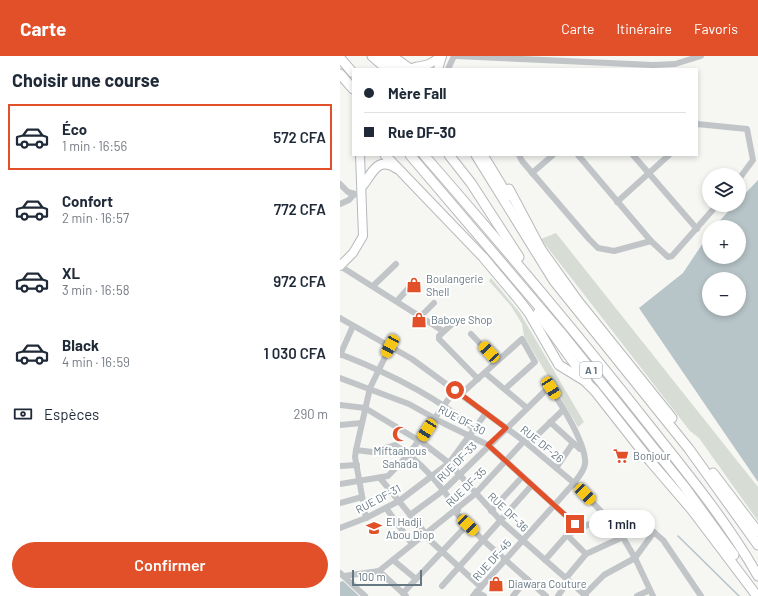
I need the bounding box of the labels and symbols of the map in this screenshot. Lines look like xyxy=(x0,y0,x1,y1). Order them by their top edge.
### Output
place label: Boulangerie Shell xyxy=(426,272,483,298)
shop icon: Boulangerie Shell xyxy=(405,276,423,294)
shop icon: Baboye Shop xyxy=(410,311,428,329)
place label: Baboye Shop xyxy=(431,313,492,326)
car xyxy=(379,333,401,359)
car xyxy=(476,339,502,365)
road number: A 1 xyxy=(580,362,602,378)
car xyxy=(539,375,563,401)
route start xyxy=(446,381,464,399)
street label: RUE DF-30 xyxy=(436,402,488,437)
car xyxy=(415,417,439,443)
street label: RUE DF-26 xyxy=(518,422,567,465)
mosque icon: Miftaahous Sahada xyxy=(391,425,409,443)
street label: RUE DF-33 xyxy=(434,439,479,484)
place label: Miftaahous Sahada xyxy=(374,444,426,470)
supermarket icon: Bonjour xyxy=(612,447,630,465)
place label: Bonjour xyxy=(633,449,670,462)
street label: RUE DF-35 xyxy=(443,464,489,509)
street label: RUE DF-31 xyxy=(353,481,402,516)
car xyxy=(572,481,598,507)
street label: RUE DF-36 xyxy=(485,489,531,534)
callout: 1 min xyxy=(589,510,655,538)
car xyxy=(455,512,481,538)
place label: El Hadji Abou Diop xyxy=(386,515,434,541)
route end xyxy=(566,515,584,533)
school or university icon: El Hadji Abou Diop xyxy=(365,519,383,537)
street label: RUE DF-45 xyxy=(470,536,514,583)
scale bar xyxy=(352,568,422,587)
shop icon: Diawara Couture xyxy=(487,575,505,593)
place label: Diawara Couture xyxy=(508,577,587,590)

